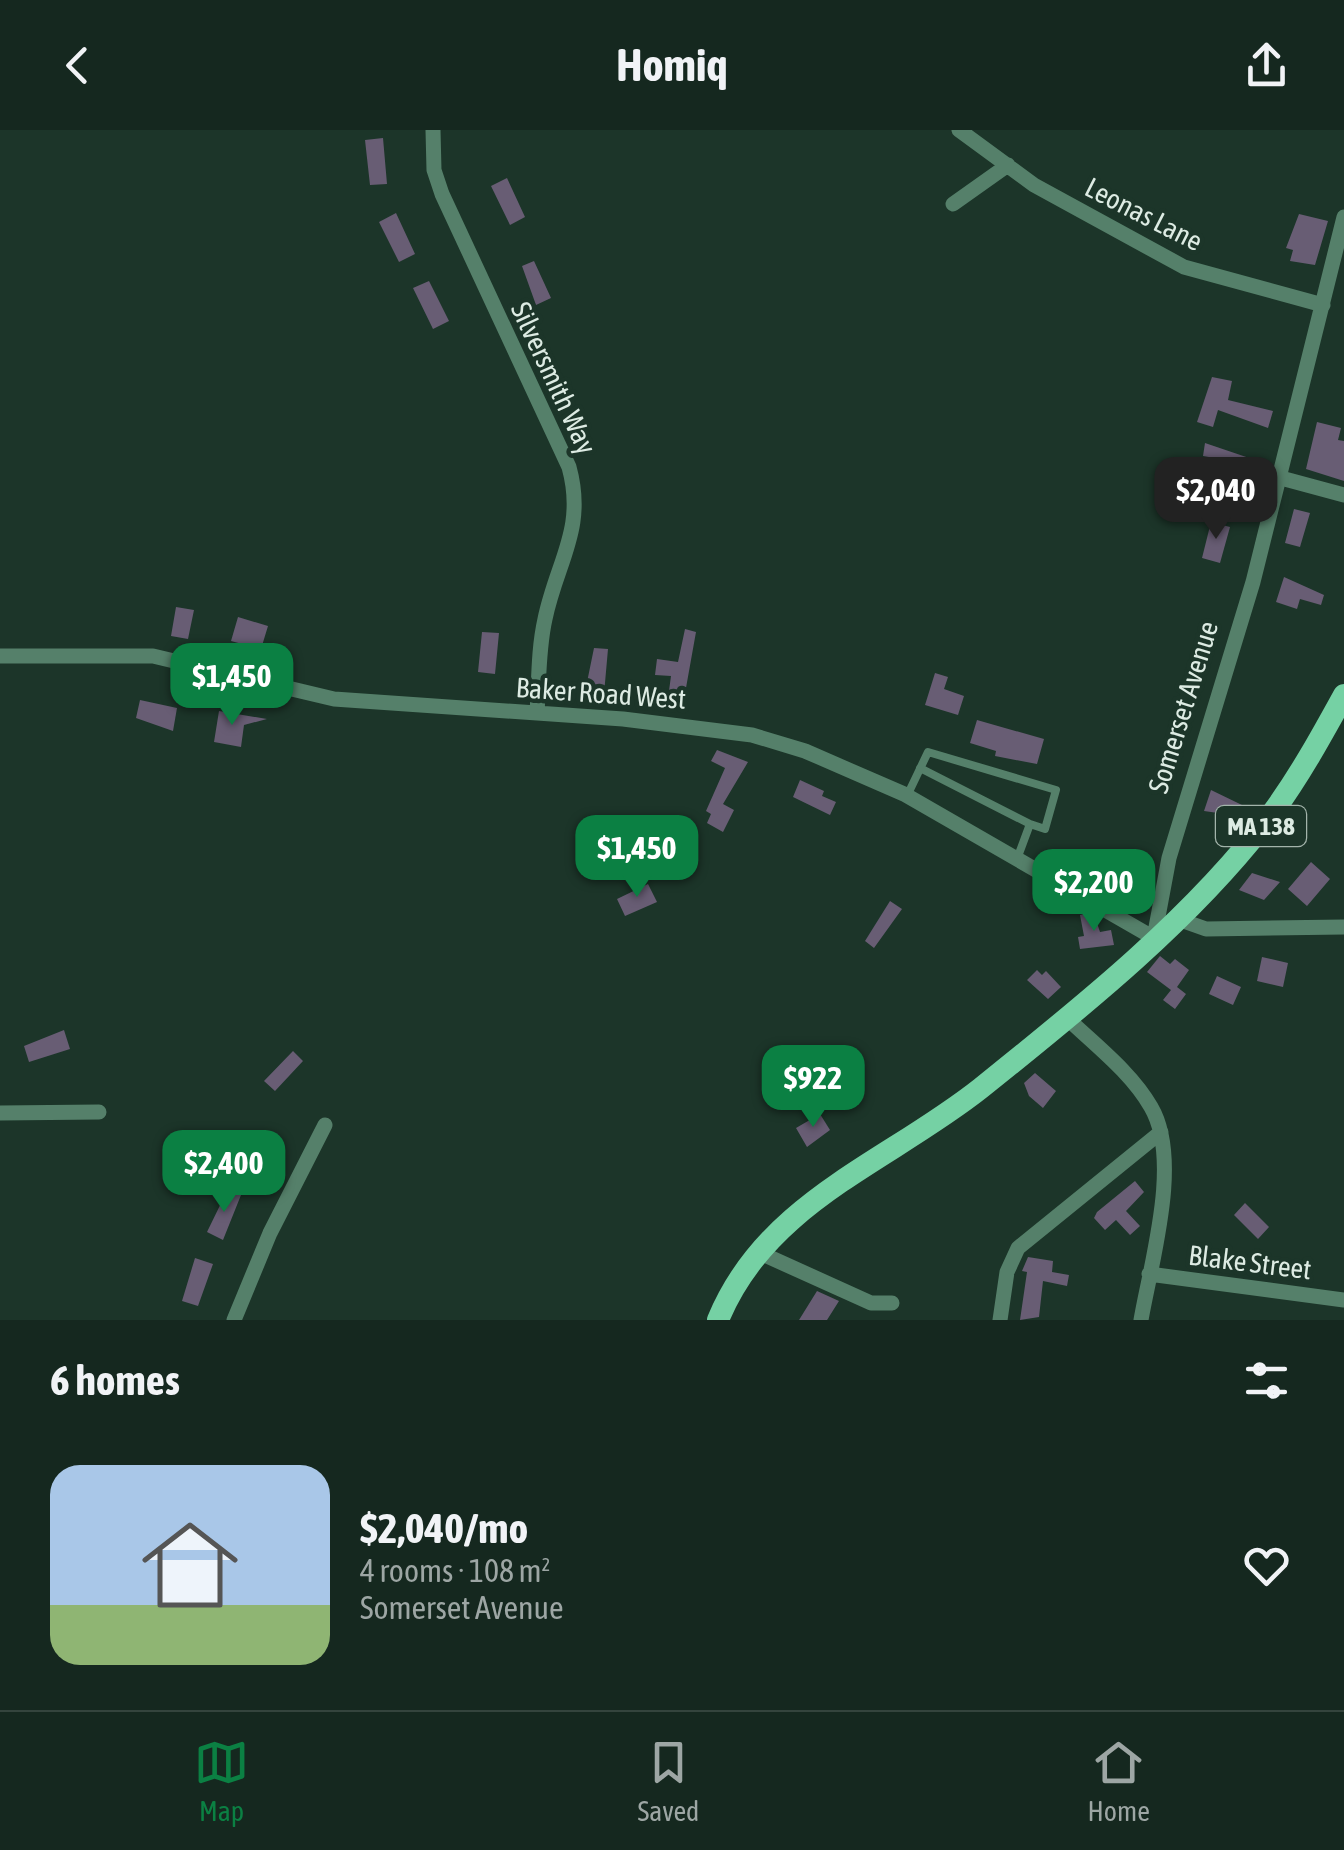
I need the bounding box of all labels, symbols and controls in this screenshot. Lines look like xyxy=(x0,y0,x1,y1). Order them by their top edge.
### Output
icon: back xyxy=(50,38,105,93)
icon: share xyxy=(1239,38,1294,93)
text: Homiq xyxy=(616,39,728,91)
street label: Leonas Lane xyxy=(1080,171,1208,257)
street label: Silversmith Way xyxy=(505,297,603,459)
pin: $2,040 xyxy=(1135,457,1297,542)
text: $2,040 xyxy=(1176,471,1256,508)
street label: Somerset Avenue xyxy=(1142,617,1224,797)
pin: $1,450 xyxy=(151,643,313,728)
text: $1,450 xyxy=(192,657,272,694)
street label: Baker Road West xyxy=(515,671,687,715)
road number: MA 138 xyxy=(1216,806,1306,846)
pin: $1,450 xyxy=(556,815,718,900)
text: $1,450 xyxy=(597,829,677,866)
pin: $2,200 xyxy=(1013,849,1175,934)
text: $2,200 xyxy=(1054,863,1134,900)
pin: $922 xyxy=(754,1045,872,1130)
text: $922 xyxy=(784,1059,842,1096)
pin: $2,400 xyxy=(143,1130,305,1215)
text: $2,400 xyxy=(184,1144,264,1181)
street label: Blake Street xyxy=(1187,1239,1313,1285)
icon: filters xyxy=(1239,1353,1294,1408)
text: 6 homes xyxy=(50,1356,180,1404)
text: $2,040/mo xyxy=(360,1504,528,1552)
icon: home xyxy=(130,1505,250,1625)
icon: heart xyxy=(1239,1538,1294,1593)
text: 4 rooms · 108 m² xyxy=(360,1552,550,1589)
text: Somerset Avenue xyxy=(360,1589,564,1626)
tab: Map xyxy=(194,1735,249,1827)
tab: Saved xyxy=(637,1735,699,1827)
tab: Home xyxy=(1088,1735,1150,1827)

